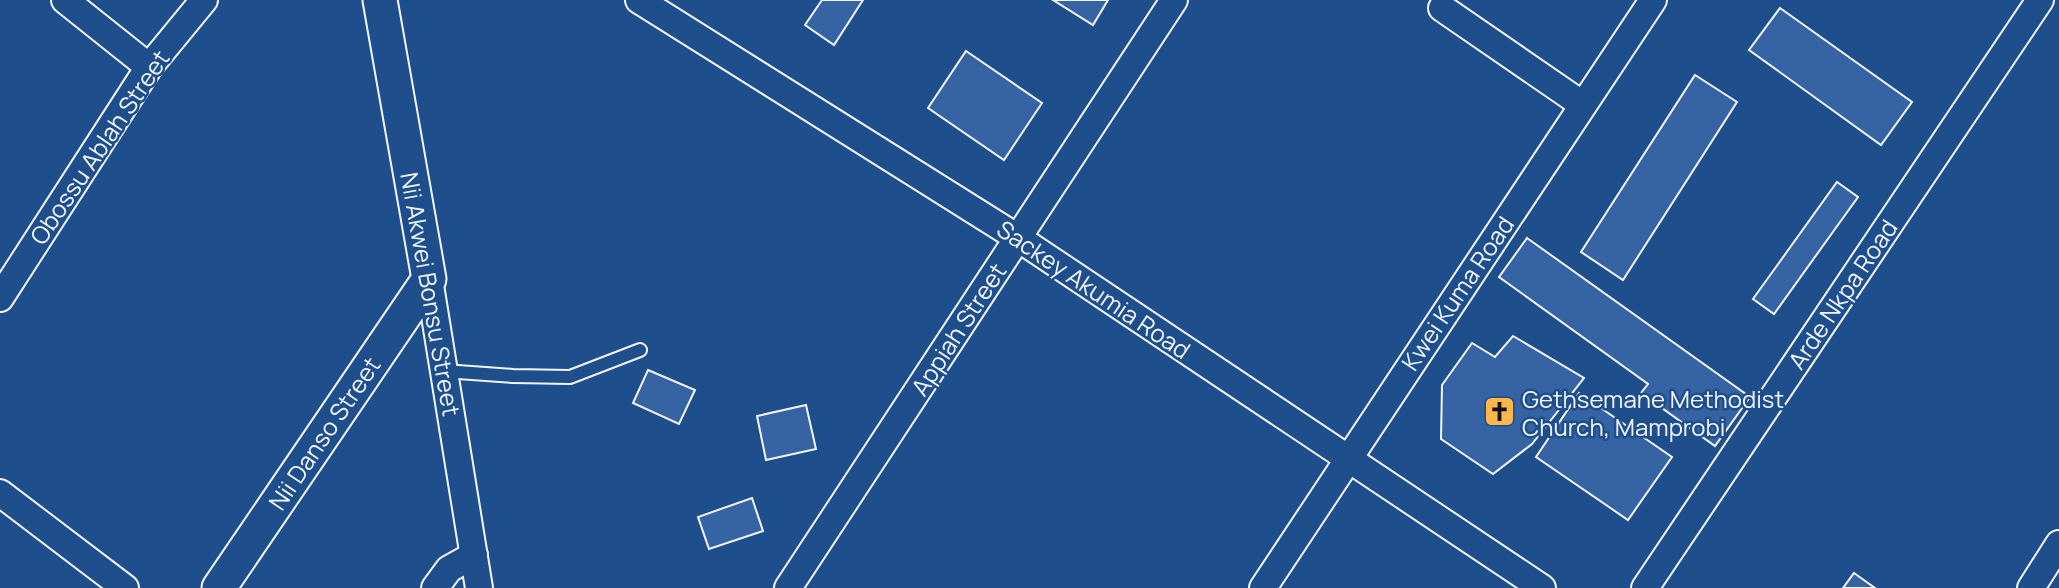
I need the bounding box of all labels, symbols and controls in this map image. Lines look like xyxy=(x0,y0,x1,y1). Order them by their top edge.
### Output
street label: Obossu Ablah Street xyxy=(22,43,176,251)
street label: Nii Akwei Bonsu Street xyxy=(393,169,469,419)
street label: Kwei Kuma Road xyxy=(1393,209,1521,377)
street label: Sackey Akumia Road xyxy=(991,212,1197,366)
street label: Arde Nkpa Road xyxy=(1780,213,1904,375)
street label: Appiah Street xyxy=(903,256,1013,402)
street label: Nii Danso Street xyxy=(260,350,388,516)
place label: Gethsemane Methodist Church, Mamprobi xyxy=(1522,382,1784,443)
church icon: Gethsemane Methodist Church, Mamprobi xyxy=(1482,395,1516,429)

